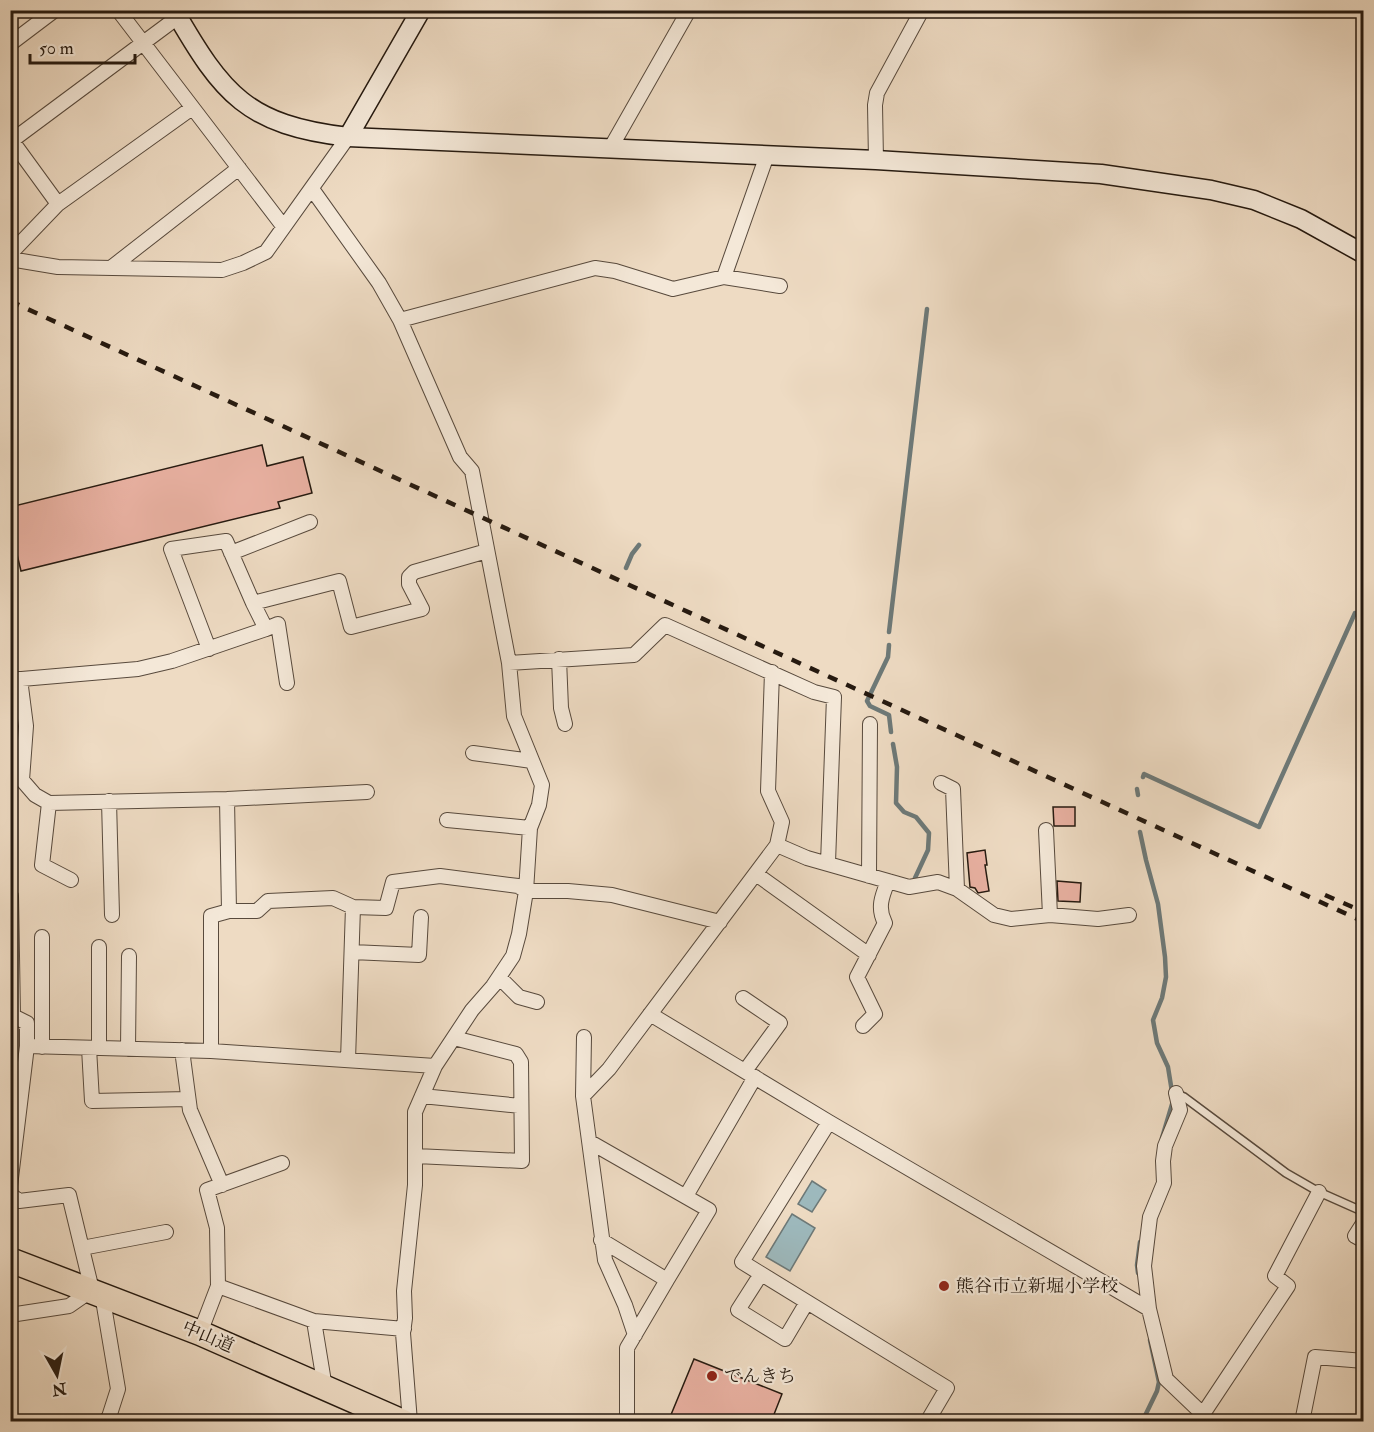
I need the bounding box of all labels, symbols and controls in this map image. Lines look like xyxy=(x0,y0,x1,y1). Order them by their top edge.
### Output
scale bar xyxy=(30,27,135,65)
text: 50 m xyxy=(39,37,74,60)
place label: 熊谷市立新堀小学校 xyxy=(956,1275,1118,1298)
marker: 熊谷市立新堀小学校 xyxy=(937,1279,951,1293)
street label: 中山道 xyxy=(179,1316,237,1358)
north arrow xyxy=(27,1345,87,1405)
place label: でんきち xyxy=(724,1365,796,1388)
marker: でんきち xyxy=(705,1369,719,1383)
text: N xyxy=(50,1378,69,1400)

